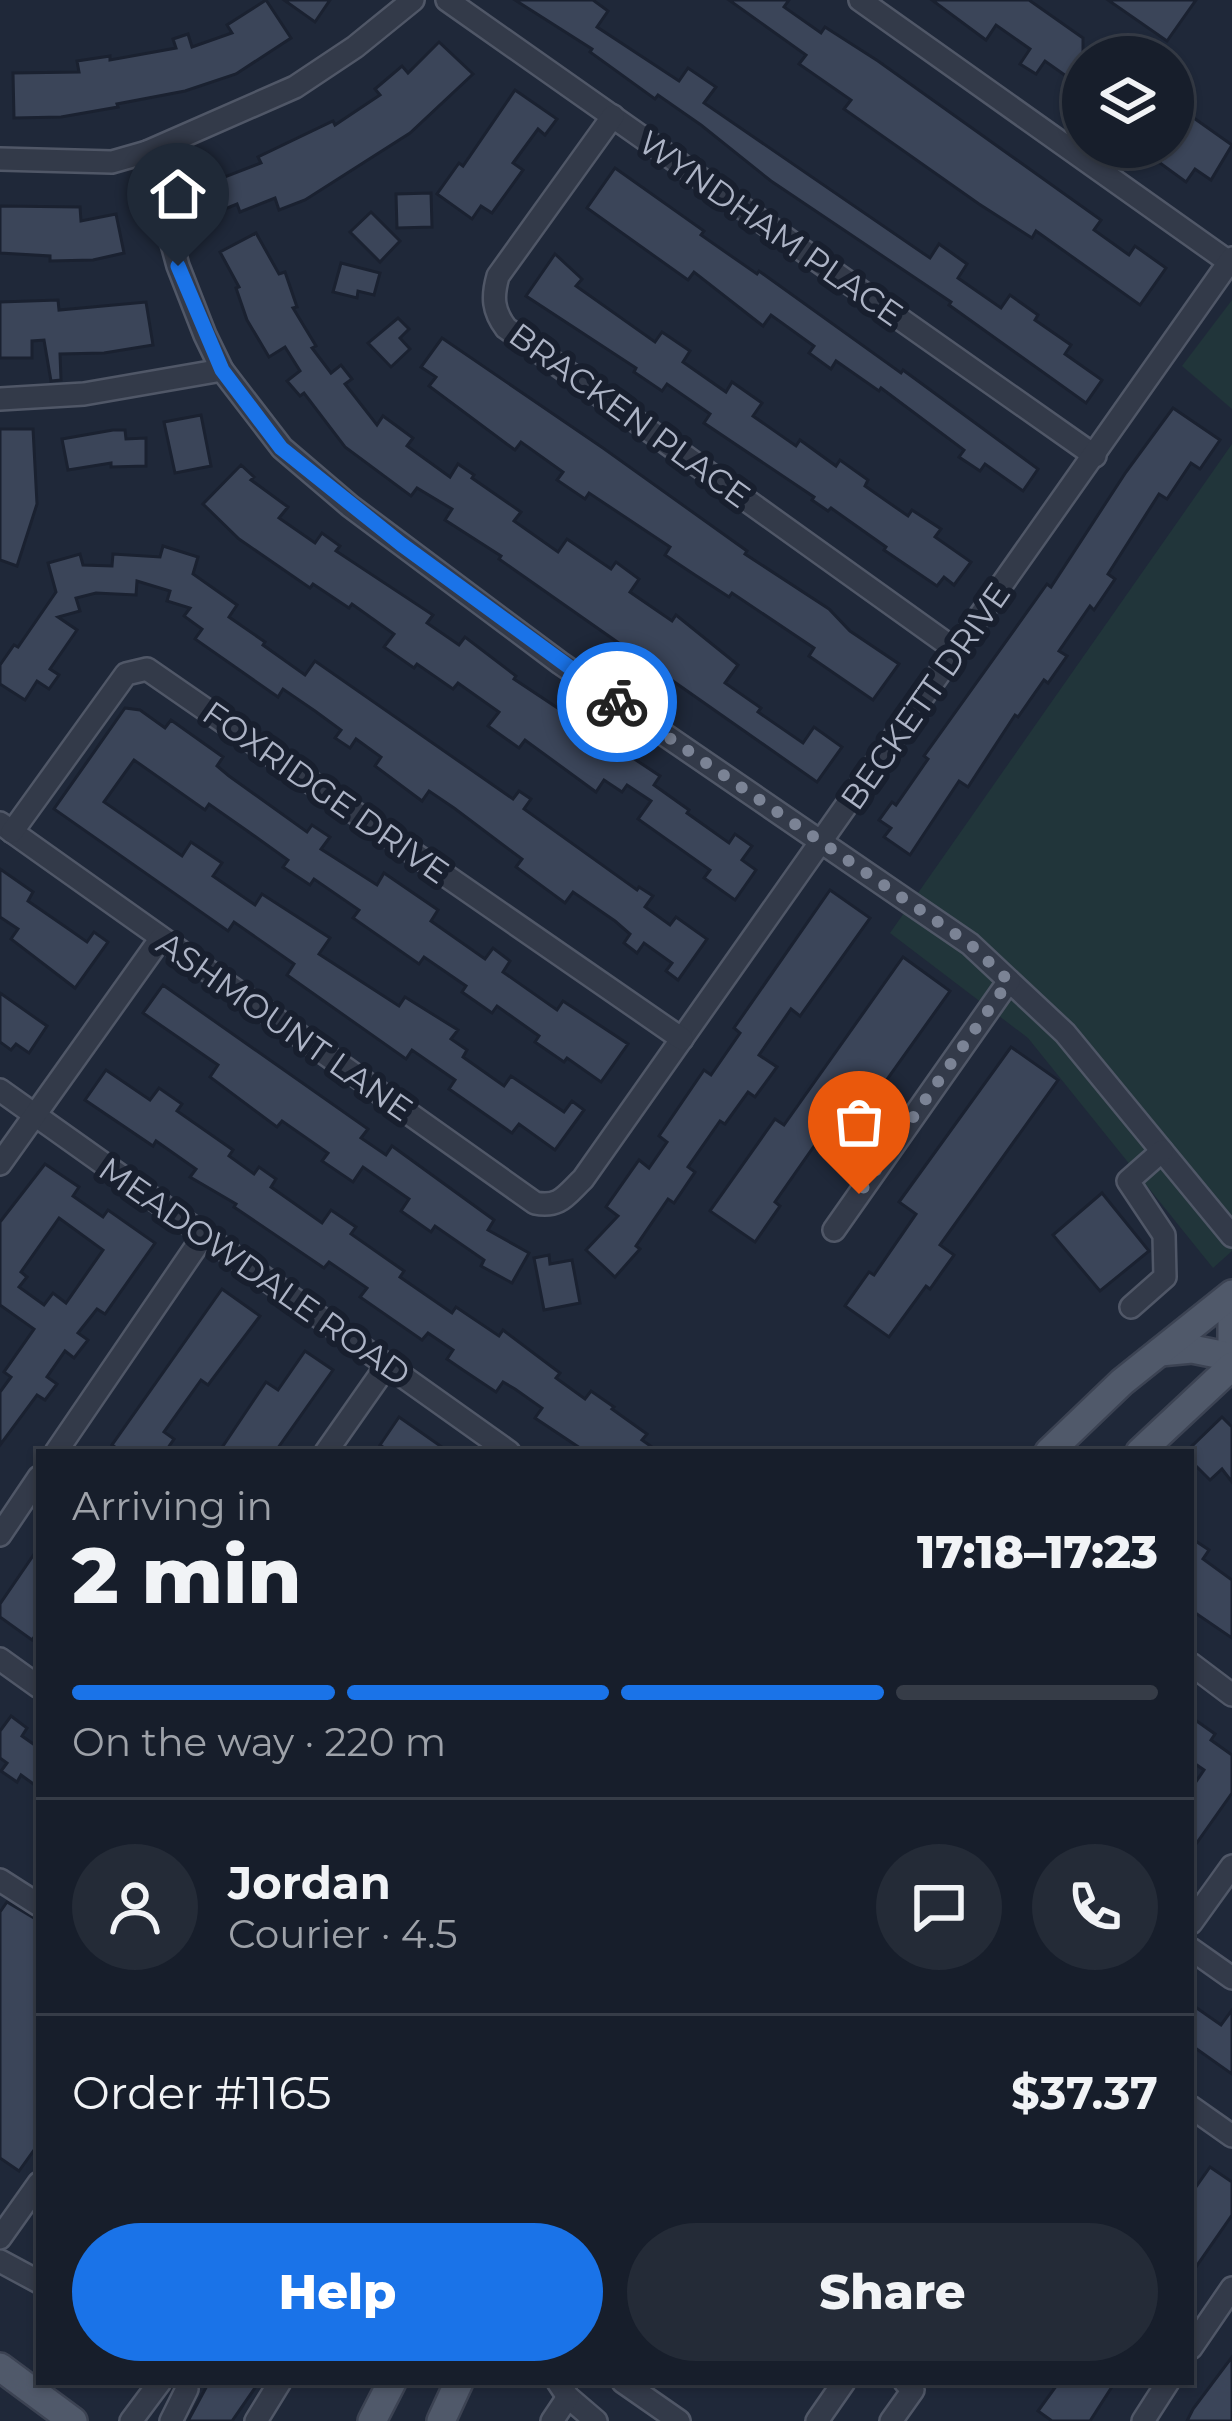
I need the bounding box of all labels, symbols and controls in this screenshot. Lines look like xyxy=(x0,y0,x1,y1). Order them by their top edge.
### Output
map controls xyxy=(1062,36,1194,168)
button: layers xyxy=(1062,36,1194,168)
street label: WYNDHAM PLACE xyxy=(631,122,911,334)
pin xyxy=(127,143,229,266)
icon: home xyxy=(145,161,211,227)
street label: BRACKEN PLACE xyxy=(502,314,758,516)
street label: BECKETT DRIVE xyxy=(832,575,1018,817)
courier xyxy=(557,642,677,762)
icon: bike xyxy=(584,669,650,735)
street label: FOXRIDGE DRIVE xyxy=(195,692,457,892)
street label: ASHMOUNT LANE xyxy=(150,923,420,1129)
pin xyxy=(808,1071,910,1194)
icon: bag xyxy=(826,1089,892,1155)
street label: MEADOWDALE ROAD xyxy=(92,1148,418,1394)
text: Arriving in xyxy=(72,1482,273,1530)
text: 17:18–17:23 xyxy=(917,1524,1158,1579)
text: 2 min xyxy=(72,1527,302,1623)
text: On the way · 220 m xyxy=(72,1718,446,1766)
button: person xyxy=(72,1844,198,1970)
button: chat xyxy=(876,1844,1002,1970)
button: phone xyxy=(1032,1844,1158,1970)
text: Jordan xyxy=(228,1855,391,1910)
text: Courier · 4.5 xyxy=(228,1910,458,1958)
text: Order #1165 xyxy=(72,2065,331,2120)
text: $37.37 xyxy=(1011,2065,1158,2120)
button: Help xyxy=(72,2223,603,2361)
button: Share xyxy=(627,2223,1158,2361)

